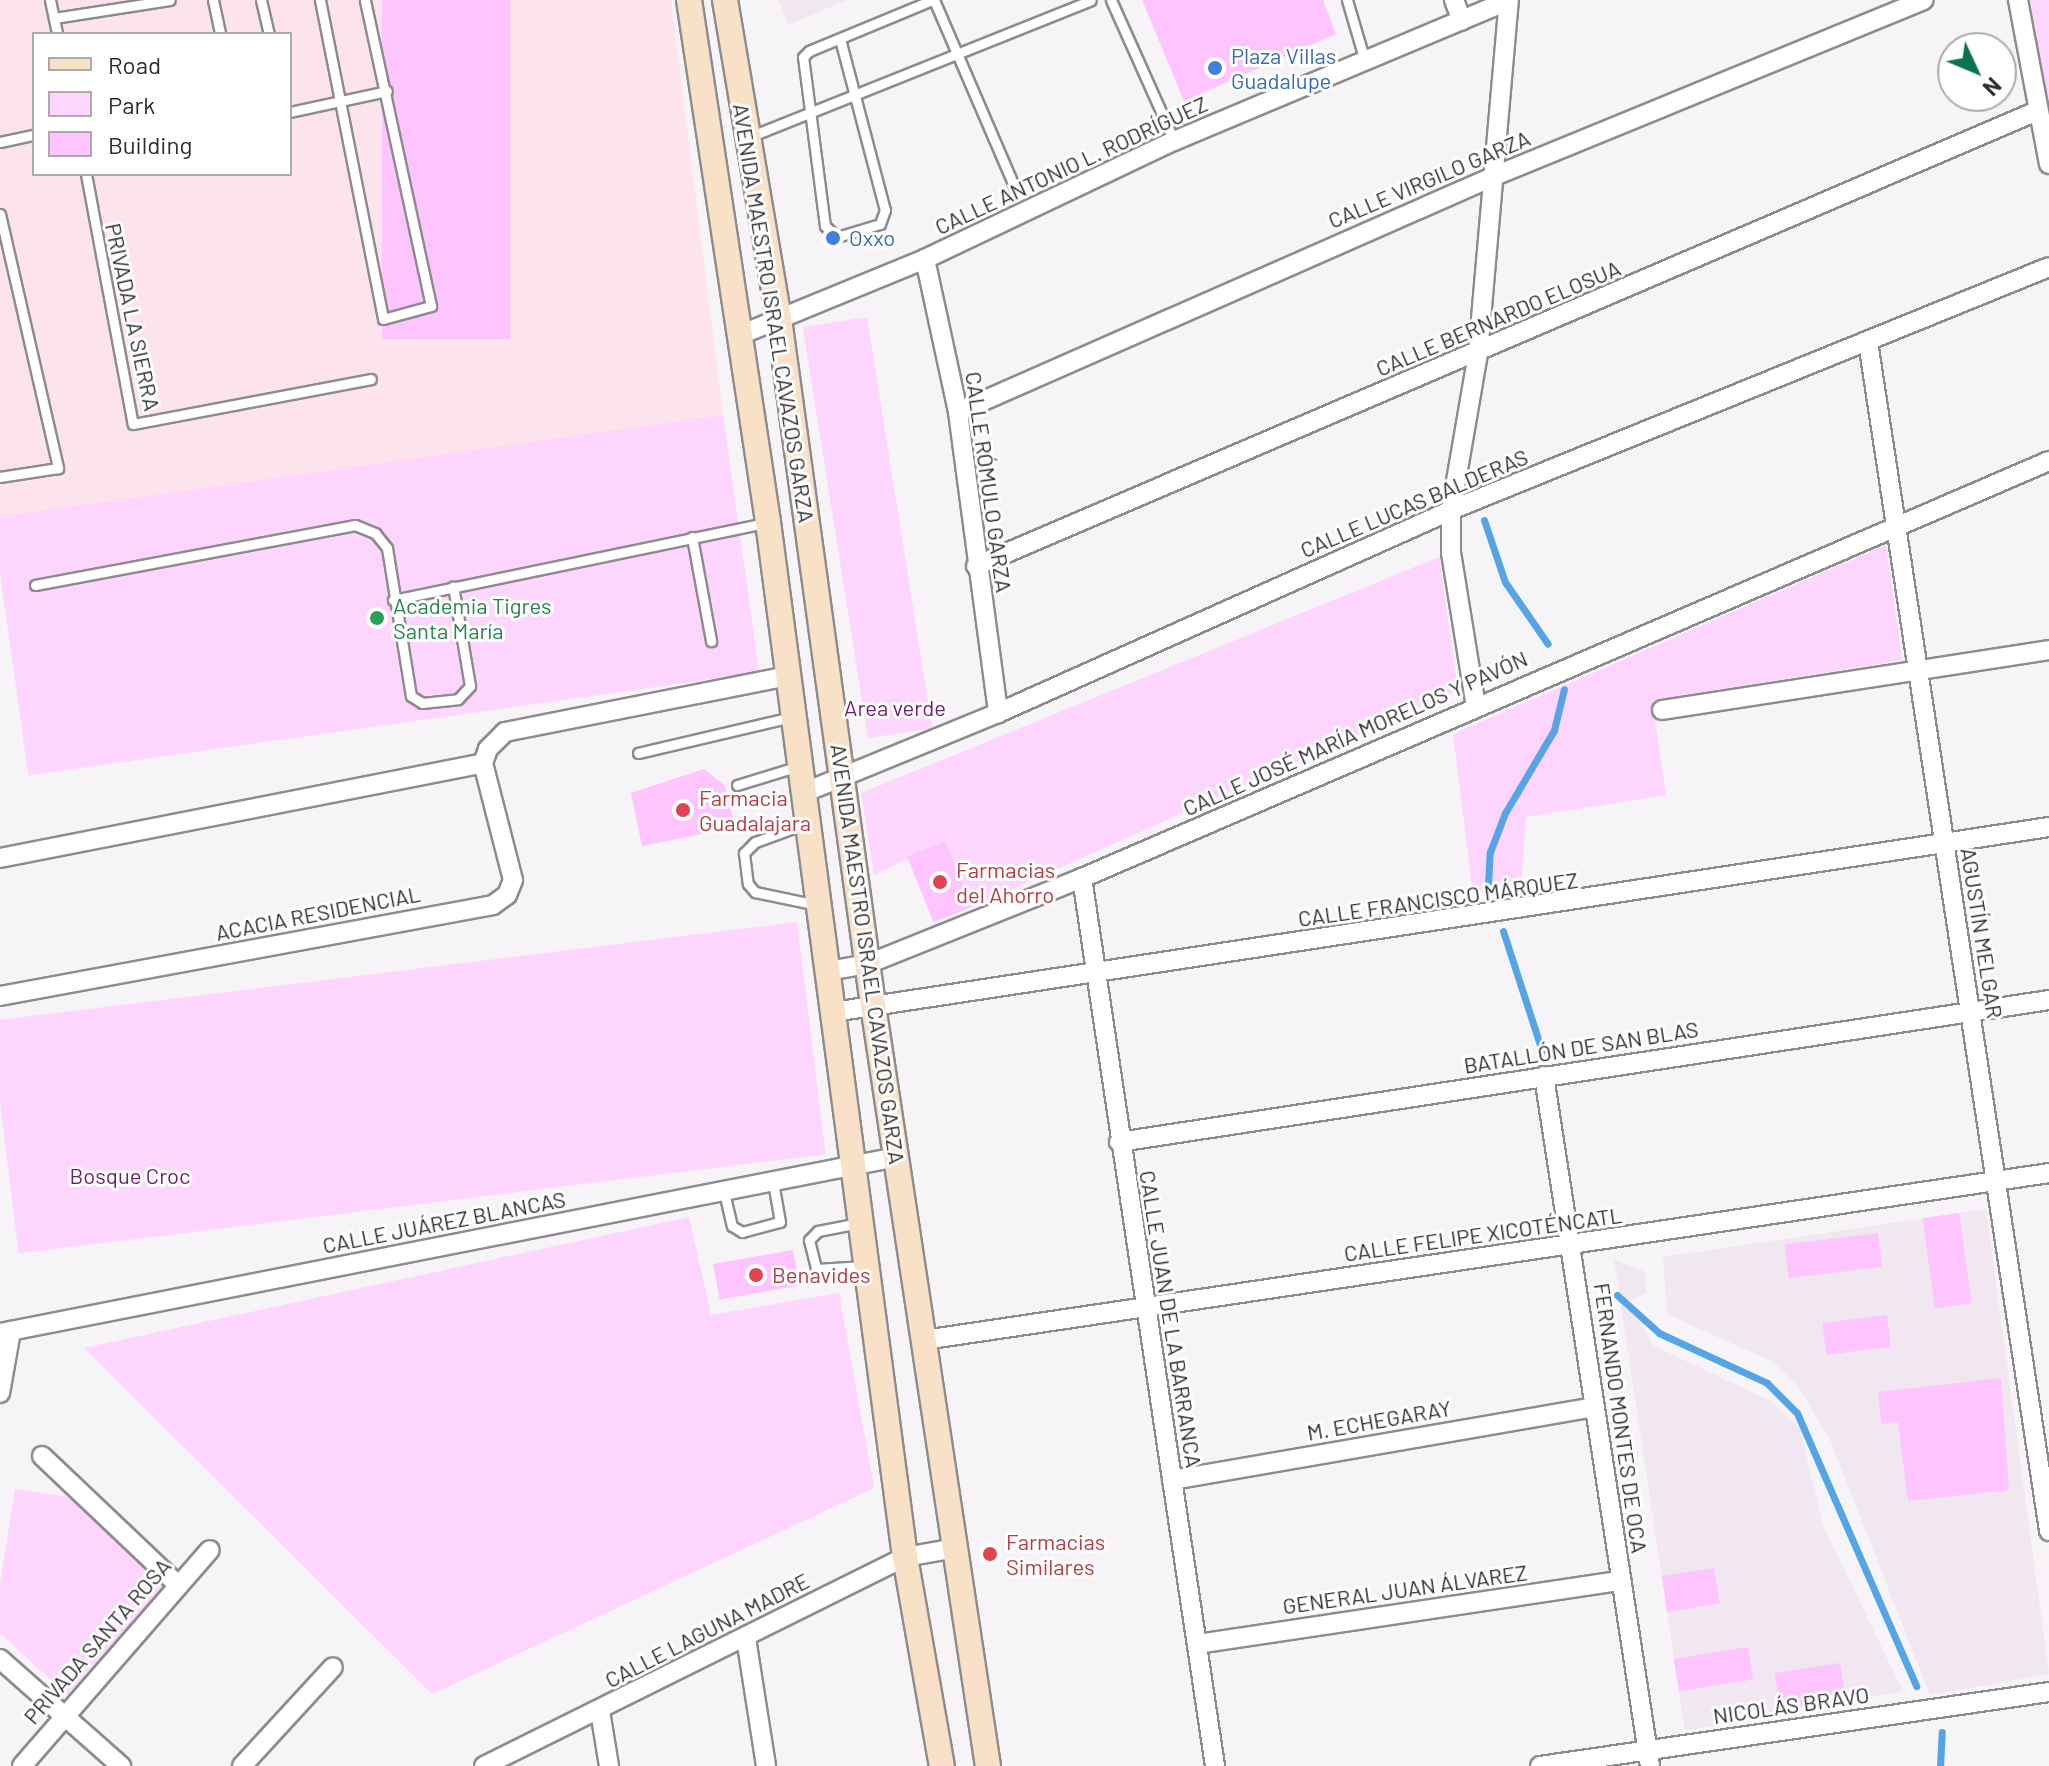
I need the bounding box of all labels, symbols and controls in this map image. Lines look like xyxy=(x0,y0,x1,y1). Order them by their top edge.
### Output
legend xyxy=(32,32,292,176)
north arrow xyxy=(1937,32,2017,112)
place label: Plaza Villas Guadalupe xyxy=(1231,42,1336,94)
text: Road xyxy=(108,50,161,79)
marker: Plaza Villas Guadalupe xyxy=(1206,59,1224,77)
text: N xyxy=(1978,73,2007,102)
text: Park xyxy=(108,90,155,119)
street label: CALLE ANTONIO L. RODRÍGUEZ xyxy=(931,90,1211,240)
street label: AVENIDA MAESTRO ISRAEL CAVAZOS GARZA xyxy=(728,102,820,524)
street label: CALLE VIRGILO GARZA xyxy=(1324,124,1534,234)
text: Building xyxy=(108,130,192,159)
street label: PRIVADA LA SIERRA xyxy=(100,221,166,413)
place label: Oxxo xyxy=(849,225,895,251)
marker: Oxxo xyxy=(824,229,842,247)
street label: CALLE BERNARDO ELOSUA xyxy=(1372,254,1624,382)
street label: CALLE RÓMULO GARZA xyxy=(960,370,1018,594)
street label: CALLE LUCAS BALDERAS xyxy=(1296,443,1532,563)
place label: Academia Tigres Santa María xyxy=(393,592,552,644)
marker: Academia Tigres Santa María xyxy=(368,609,386,627)
street label: CALLE JOSÉ MARÍA MORELOS Y PAVÓN xyxy=(1179,645,1531,821)
park label: Area verde xyxy=(844,695,946,721)
street label: AVENIDA MAESTRO ISRAEL CAVAZOS GARZA xyxy=(825,742,911,1166)
place label: Farmacia Guadalajara xyxy=(699,784,811,836)
marker: Farmacia Guadalajara xyxy=(674,801,692,819)
street label: AGUSTÍN MELGAR xyxy=(1955,846,2009,1020)
place label: Farmacias del Ahorro xyxy=(956,856,1055,908)
street label: CALLE FRANCISCO MÁRQUEZ xyxy=(1296,866,1580,932)
marker: Farmacias del Ahorro xyxy=(931,873,949,891)
street label: ACACIA RESIDENCIAL xyxy=(213,880,423,946)
street label: BATALLÓN DE SAN BLAS xyxy=(1462,1015,1700,1079)
park label: Bosque Croc xyxy=(69,1163,191,1189)
street label: CALLE JUAN DE LA BARRANCA xyxy=(1134,1169,1208,1469)
street label: CALLE JUÁREZ BLANCAS xyxy=(320,1185,568,1259)
street label: CALLE FELIPE XICOTÉNCATL xyxy=(1342,1201,1624,1267)
place label: Benavides xyxy=(772,1262,871,1288)
marker: Benavides xyxy=(747,1266,765,1284)
street label: FERNANDO MONTES DE OCA xyxy=(1589,1281,1653,1555)
street label: M. ECHEGARAY xyxy=(1305,1394,1453,1446)
place label: Farmacias Similares xyxy=(1006,1528,1105,1580)
marker: Farmacias Similares xyxy=(981,1545,999,1563)
street label: PRIVADA SANTA ROSA xyxy=(18,1553,176,1729)
street label: GENERAL JUAN ÁLVAREZ xyxy=(1281,1559,1529,1619)
street label: CALLE LAGUNA MADRE xyxy=(600,1567,814,1693)
street label: NICOLÁS BRAVO xyxy=(1711,1681,1871,1729)

